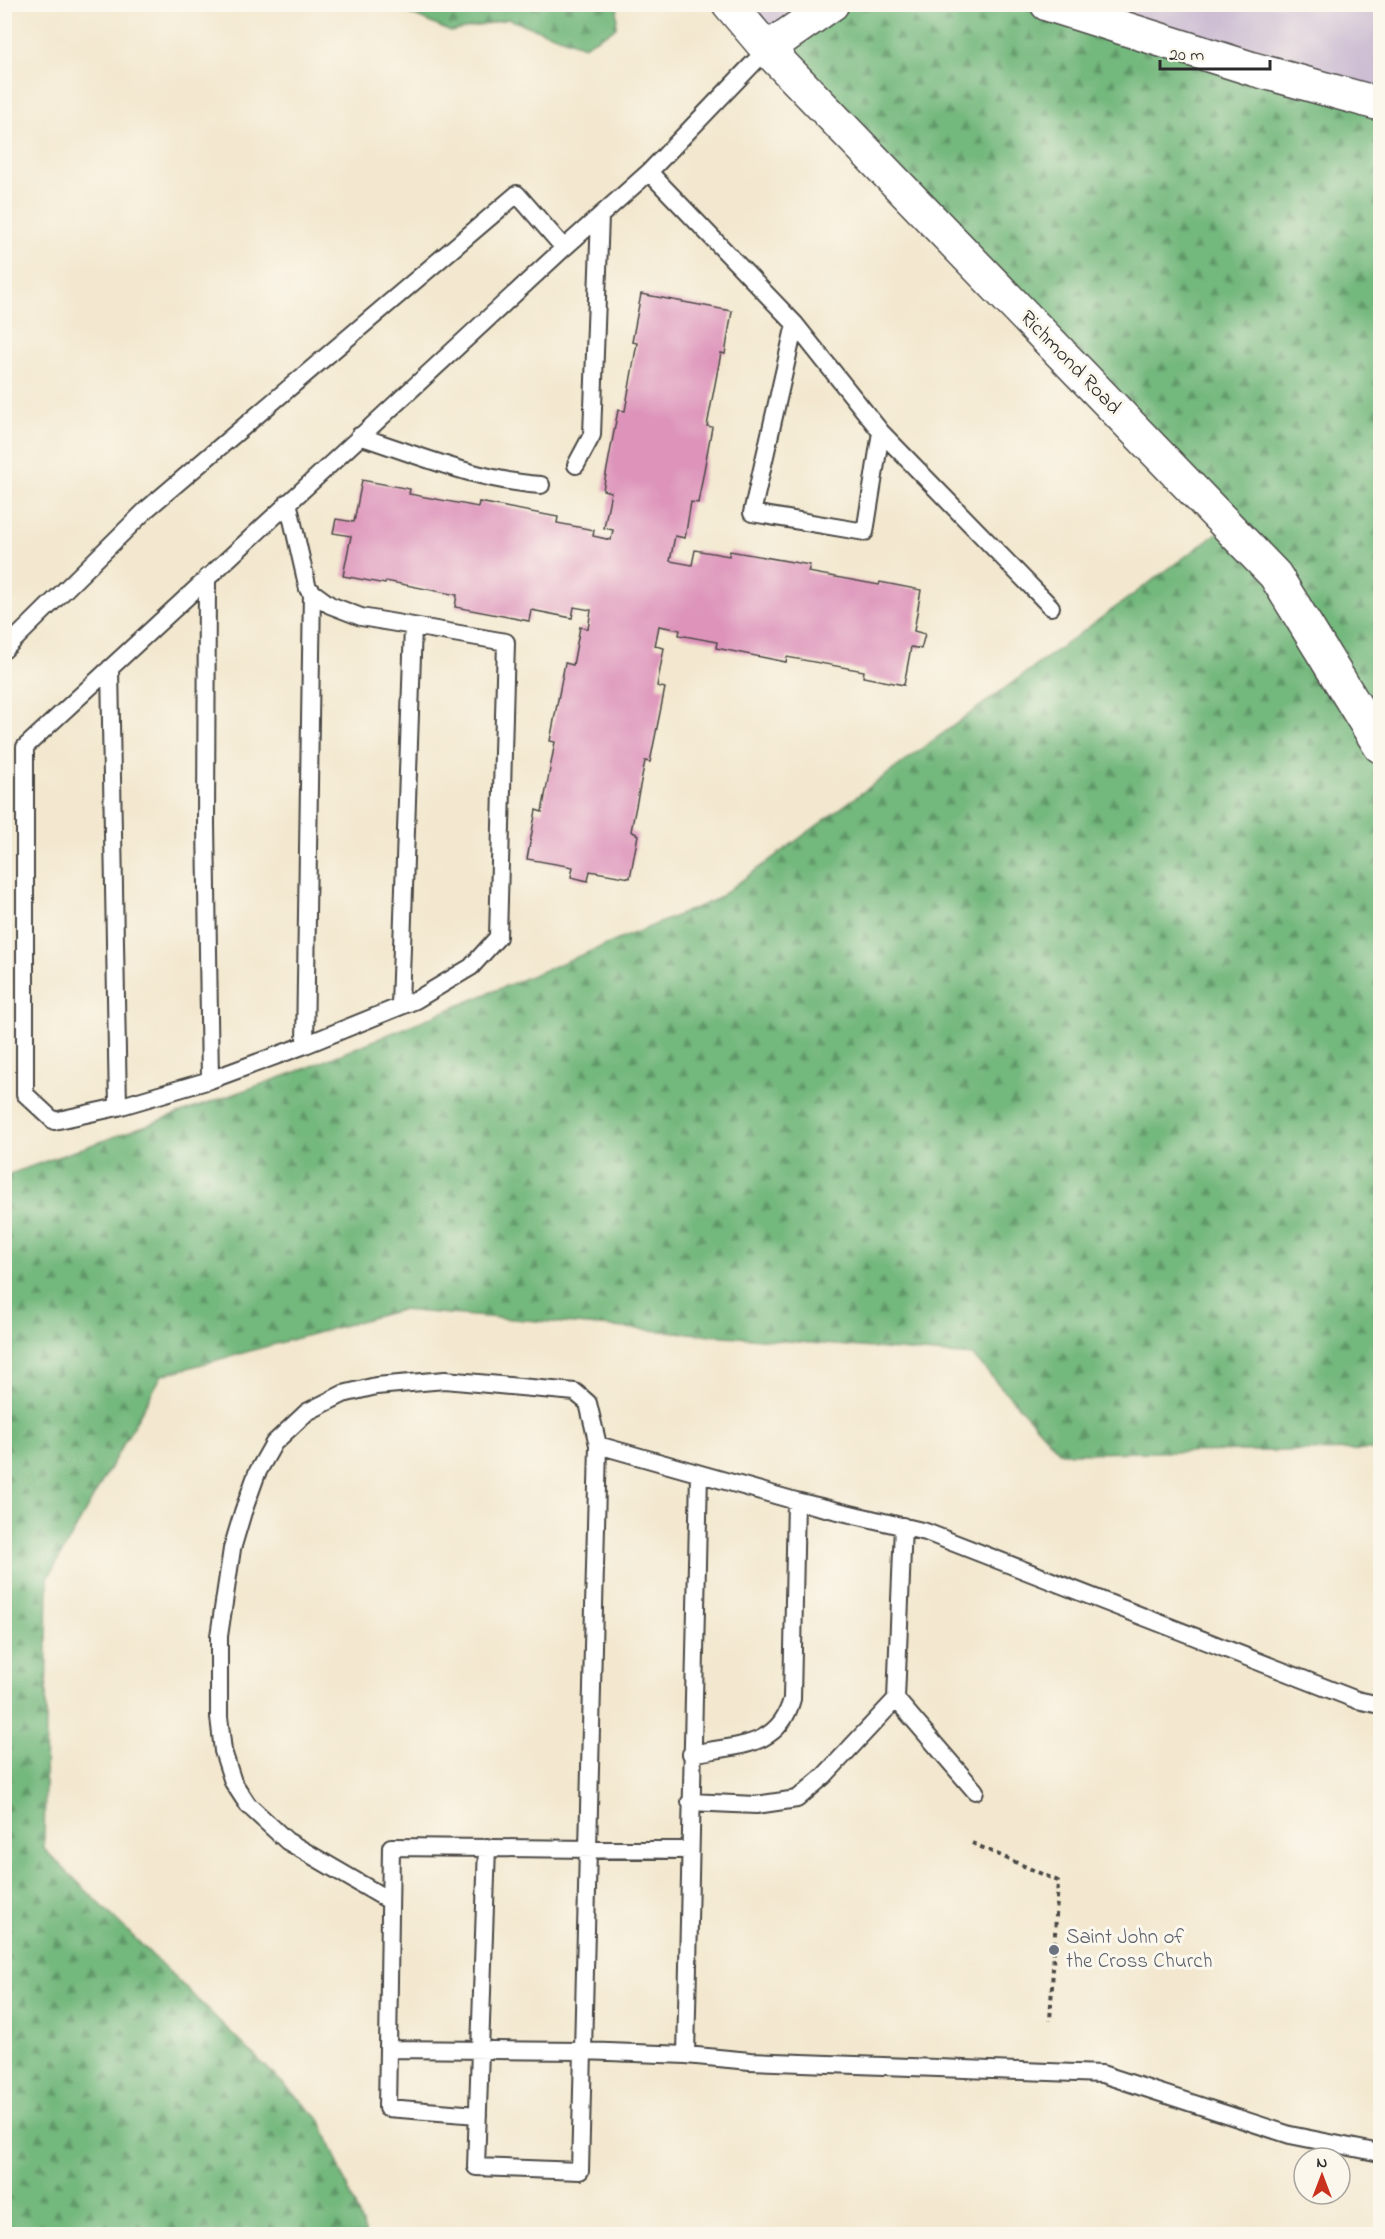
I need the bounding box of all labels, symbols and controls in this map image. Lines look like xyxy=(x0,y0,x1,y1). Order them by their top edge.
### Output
scale bar xyxy=(1160,33,1270,71)
text: 20 m xyxy=(1169,43,1204,69)
street label: Richmond Road xyxy=(1012,304,1128,422)
place label: Saint John of the Cross Church xyxy=(1066,1923,1213,1977)
marker: Saint John of the Cross Church xyxy=(1047,1943,1061,1957)
north arrow xyxy=(1292,2146,1352,2206)
text: N xyxy=(1317,2151,1328,2175)

